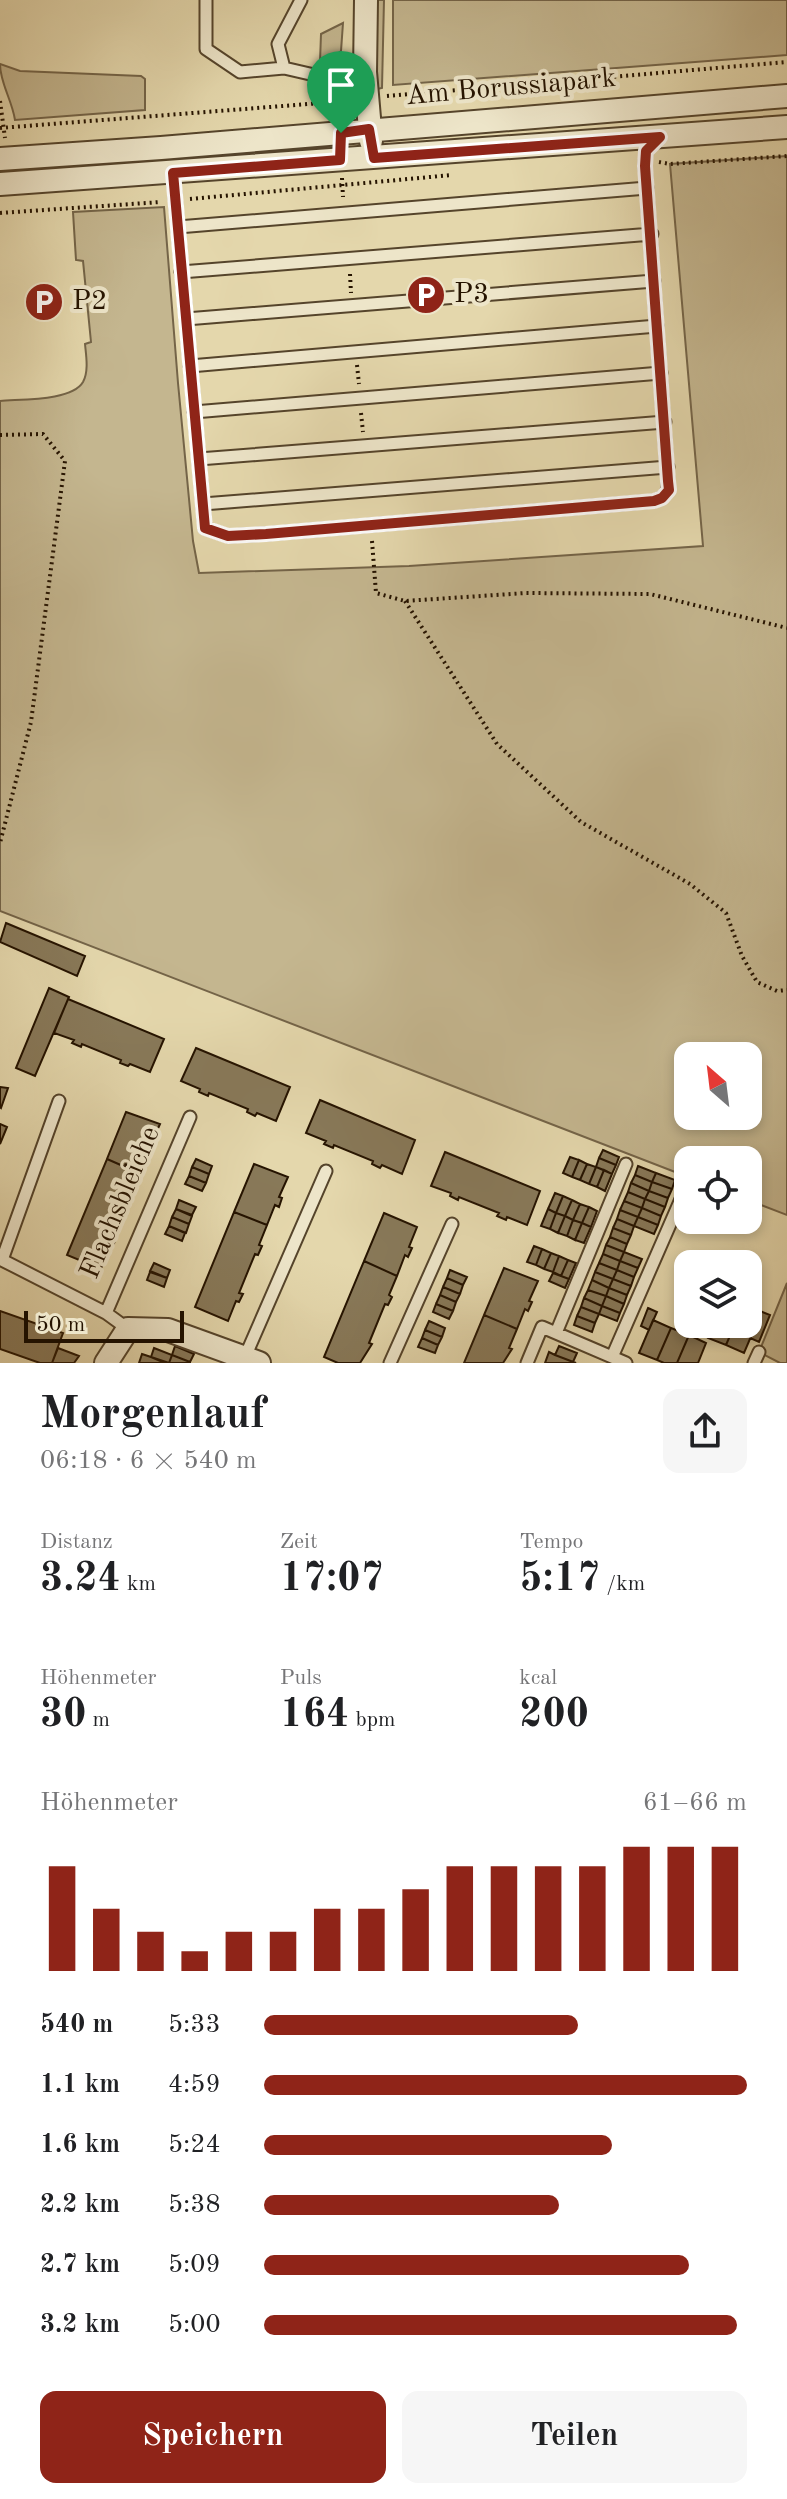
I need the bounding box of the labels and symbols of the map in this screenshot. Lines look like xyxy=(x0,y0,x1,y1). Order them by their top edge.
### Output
pin xyxy=(307,51,375,133)
street label: Am Borussiapark xyxy=(405,65,617,111)
parking icon: P3 xyxy=(405,274,447,316)
parking icon: P2 xyxy=(23,281,65,323)
place label: P3 xyxy=(454,281,489,309)
place label: P2 xyxy=(72,288,107,316)
north arrow xyxy=(674,1042,762,1130)
street label: Flachsbleiche xyxy=(76,1123,166,1283)
scale bar xyxy=(24,1307,184,1343)

